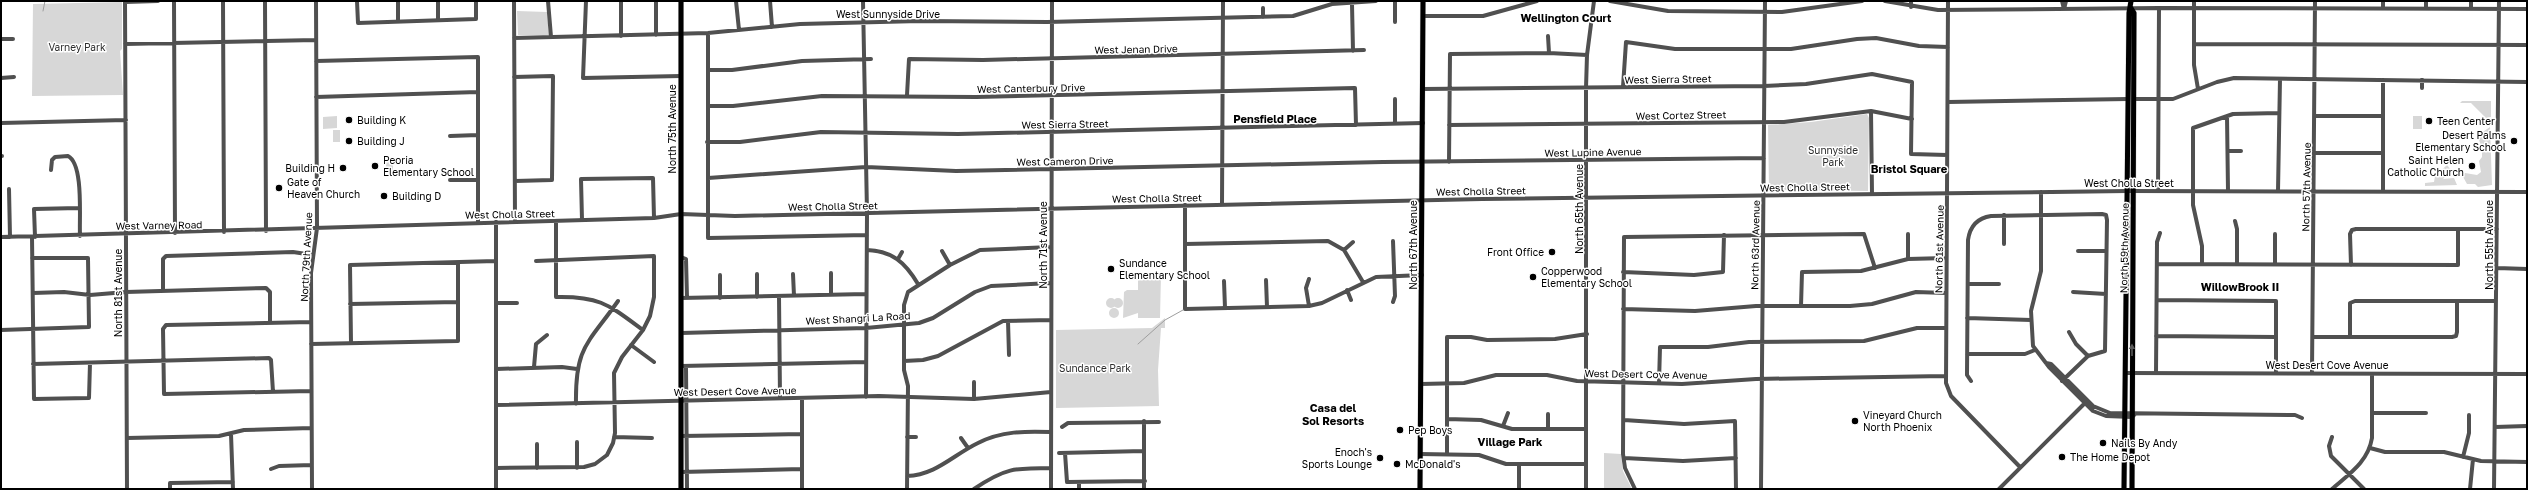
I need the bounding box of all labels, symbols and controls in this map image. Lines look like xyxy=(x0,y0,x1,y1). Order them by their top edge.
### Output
street label: West Sunnyside Drive xyxy=(836,8,940,20)
district label: Wellington Court xyxy=(1520,11,1612,24)
park label: Varney Park xyxy=(48,41,106,53)
street label: West Jenan Drive xyxy=(1094,42,1178,56)
street label: West Sierra Street xyxy=(1624,72,1712,86)
street label: West Canterbury Drive xyxy=(977,81,1085,95)
street label: North 75th Avenue xyxy=(666,84,678,174)
street label: West Cortez Street xyxy=(1636,108,1726,122)
district label: Pensfield Place xyxy=(1233,112,1317,125)
place label: Building K xyxy=(357,114,406,126)
marker: Building K xyxy=(344,115,354,125)
place label: Teen Center xyxy=(2437,115,2495,127)
marker: Teen Center xyxy=(2424,116,2434,126)
street label: West Sierra Street xyxy=(1021,117,1109,131)
place label: Desert Palms Elementary School xyxy=(2415,129,2506,153)
place label: Building J xyxy=(357,135,405,147)
marker: Building J xyxy=(344,136,354,146)
marker: Desert Palms Elementary School xyxy=(2509,136,2519,146)
street label: North 57th Avenue xyxy=(2299,142,2313,232)
park label: Sunnyside Park xyxy=(1808,144,1858,168)
street label: West Lupine Avenue xyxy=(1544,145,1642,159)
place label: Peoria Elementary School xyxy=(383,154,474,178)
street label: West Cameron Drive xyxy=(1016,154,1114,168)
place label: Saint Helen Catholic Church xyxy=(2387,154,2464,178)
marker: Peoria Elementary School xyxy=(370,161,380,171)
marker: Saint Helen Catholic Church xyxy=(2467,161,2477,171)
place label: Building H xyxy=(285,162,335,174)
district label: Bristol Square xyxy=(1871,162,1948,175)
marker: Building H xyxy=(338,163,348,173)
street label: North 65th Avenue xyxy=(1573,164,1585,254)
place label: Gate of Heaven Church xyxy=(287,176,360,200)
street label: West Cholla Street xyxy=(2084,177,2174,189)
street label: West Cholla Street xyxy=(1760,180,1850,194)
marker: Gate of Heaven Church xyxy=(274,183,284,193)
street label: West Cholla Street xyxy=(1436,184,1526,198)
place label: Building D xyxy=(392,190,441,202)
marker: Building D xyxy=(379,191,389,201)
street label: West Cholla Street xyxy=(1112,191,1202,205)
street label: West Cholla Street xyxy=(788,199,878,213)
street label: North 67th Avenue xyxy=(1407,200,1419,290)
street label: North 63rd Avenue xyxy=(1748,200,1762,290)
street label: North 55th Avenue xyxy=(2483,200,2495,290)
street label: North 71st Avenue xyxy=(1037,201,1049,289)
street label: North 59th Avenue xyxy=(2117,203,2131,293)
street label: North 61st Avenue xyxy=(1932,205,1946,293)
street label: West Cholla Street xyxy=(465,207,555,221)
street label: North 79th Avenue xyxy=(298,212,314,302)
street label: West Varney Road xyxy=(115,218,203,232)
place label: Front Office xyxy=(1487,246,1544,258)
marker: Front Office xyxy=(1547,247,1557,257)
street label: North 81st Avenue xyxy=(112,249,124,337)
place label: Sundance Elementary School xyxy=(1119,257,1210,281)
marker: Sundance Elementary School xyxy=(1106,264,1116,274)
place label: Copperwood Elementary School xyxy=(1541,265,1632,289)
marker: Copperwood Elementary School xyxy=(1528,272,1538,282)
district label: WillowBrook II xyxy=(2201,280,2279,293)
street label: West Shangri La Road xyxy=(805,309,911,327)
one-way arrow xyxy=(2129,343,2135,356)
street label: West Desert Cove Avenue xyxy=(2266,359,2389,371)
park label: Sundance Park xyxy=(1059,362,1131,374)
street label: West Desert Cove Avenue xyxy=(1584,367,1708,381)
street label: West Desert Cove Avenue xyxy=(673,384,797,398)
district label: Casa del Sol Resorts xyxy=(1302,401,1364,427)
place label: Vineyard Church North Phoenix xyxy=(1863,409,1942,433)
marker: Vineyard Church North Phoenix xyxy=(1850,416,1860,426)
place label: Pep Boys xyxy=(1408,424,1452,436)
marker: Pep Boys xyxy=(1395,425,1405,435)
district label: Village Park xyxy=(1478,435,1543,448)
place label: Nails By Andy xyxy=(2111,437,2178,449)
marker: Nails By Andy xyxy=(2098,438,2108,448)
place label: Enoch's Sports Lounge xyxy=(1302,446,1372,470)
place label: The Home Depot xyxy=(2070,451,2150,463)
marker: The Home Depot xyxy=(2057,452,2067,462)
marker: Enoch's Sports Lounge xyxy=(1375,453,1385,463)
place label: McDonald's xyxy=(1405,458,1461,470)
marker: McDonald's xyxy=(1392,459,1402,469)

